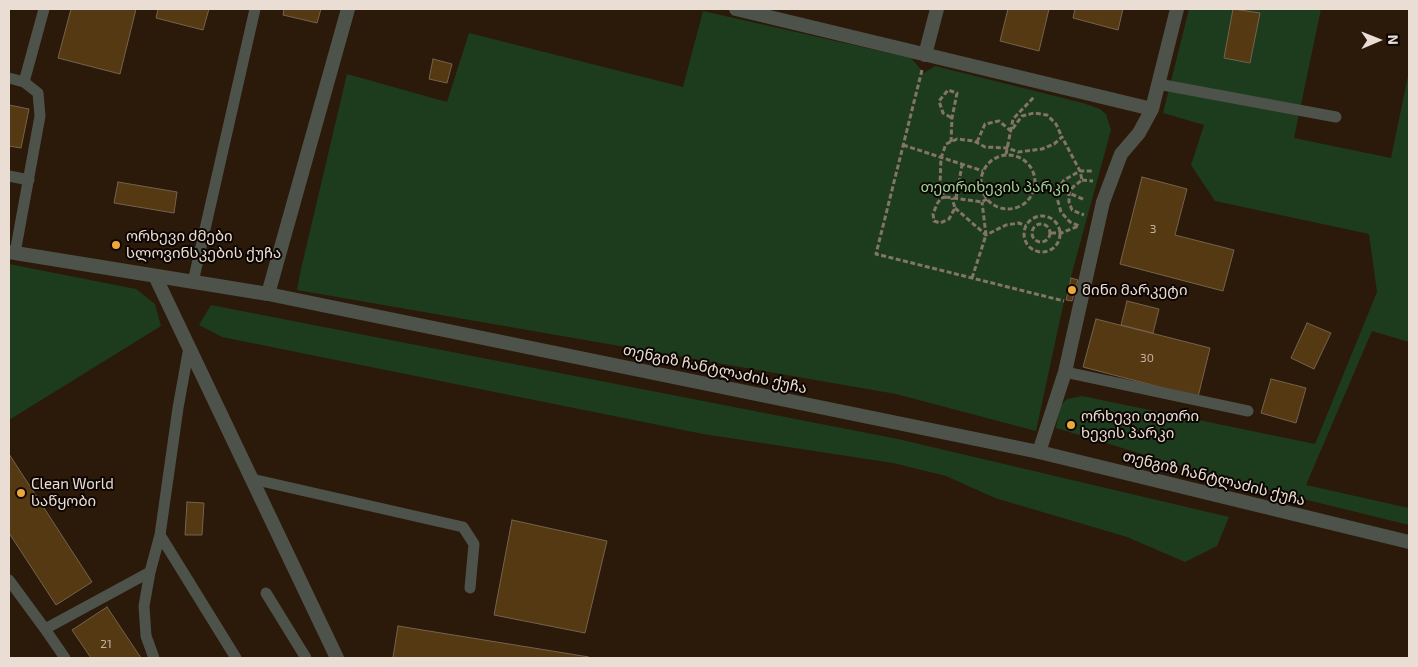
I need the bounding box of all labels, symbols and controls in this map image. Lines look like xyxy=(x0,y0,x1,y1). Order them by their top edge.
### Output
north arrow xyxy=(1353,15,1403,65)
text: N xyxy=(1385,35,1402,45)
park label: თეთრიხევის პარკი xyxy=(920,178,1070,196)
house number: 3 xyxy=(1150,222,1156,236)
place label: ორხევი ძმები სლოვინსკების ქუჩა xyxy=(126,227,281,262)
marker: ორხევი ძმები სლოვინსკების ქუჩა xyxy=(110,239,122,251)
place label: მინი მარკეტი xyxy=(1082,281,1187,299)
marker: მინი მარკეტი xyxy=(1066,284,1078,296)
street label: თენგიზ ჩანტლაძის ქუჩა xyxy=(621,341,809,397)
house number: 30 xyxy=(1140,351,1154,365)
place label: ორხევი თეთრი ხევის პარკი xyxy=(1081,407,1199,442)
marker: ორხევი თეთრი ხევის პარკი xyxy=(1065,419,1077,431)
street label: თენგიზ ჩანტლაძის ქუჩა xyxy=(1121,447,1307,509)
place label: Clean World საწყობი xyxy=(31,475,114,510)
marker: Clean World საწყობი xyxy=(15,487,27,499)
house number: 21 xyxy=(100,637,112,651)

